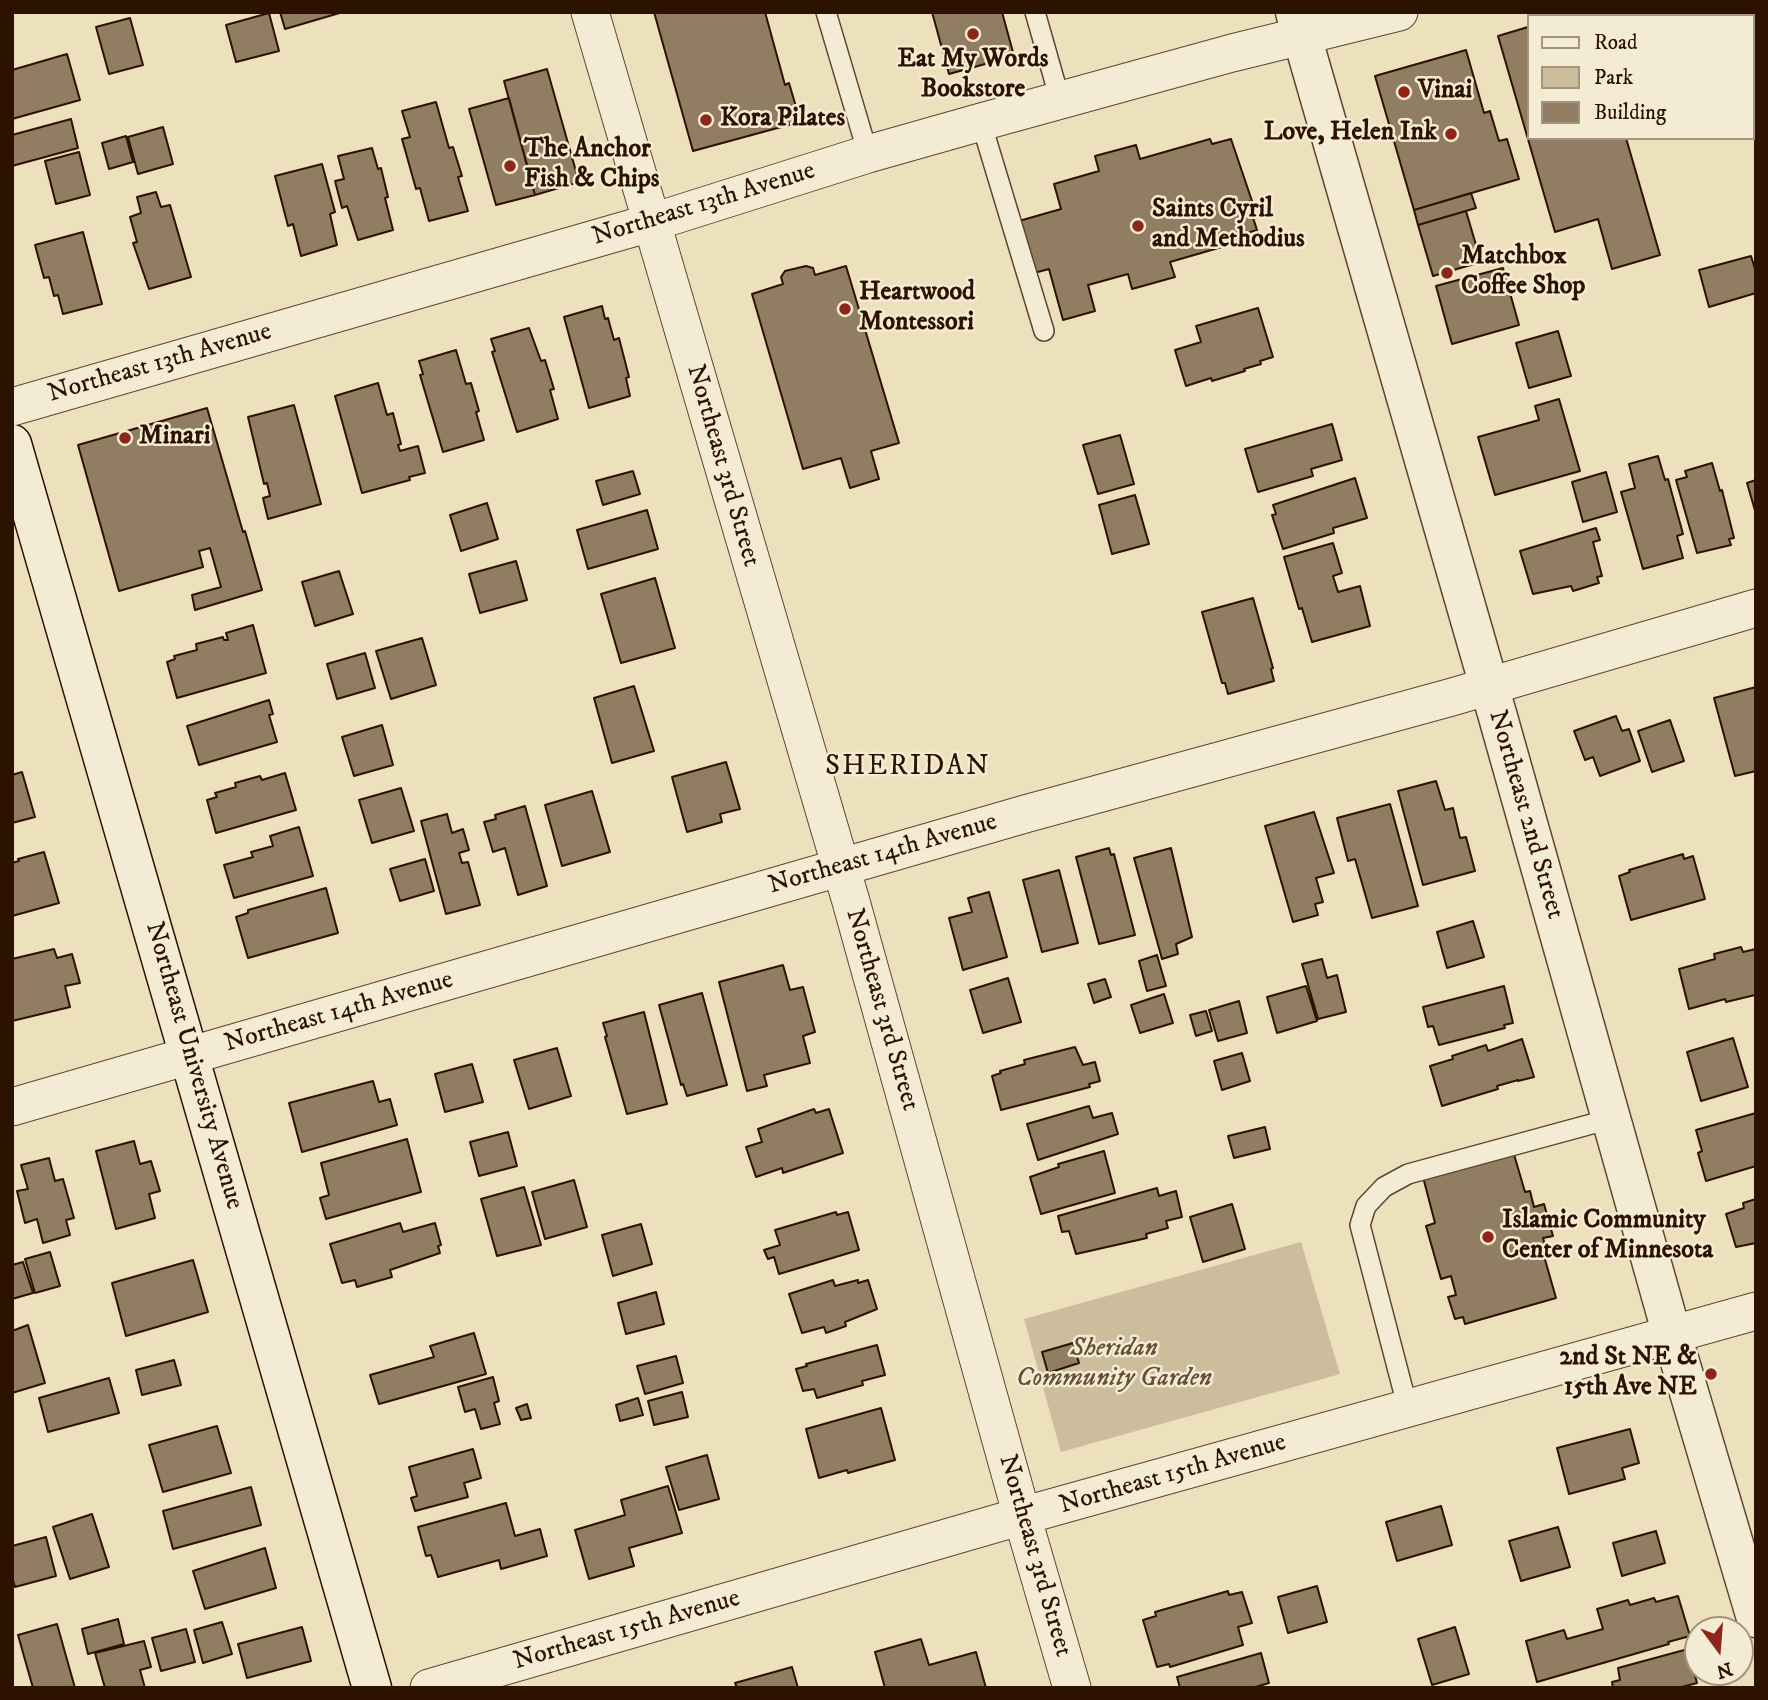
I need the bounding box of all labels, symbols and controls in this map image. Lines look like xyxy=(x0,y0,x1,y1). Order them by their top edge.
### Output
legend xyxy=(1526,14,1754,140)
marker: Eat My Words Bookstore xyxy=(965,26,981,42)
text: Road xyxy=(1594,30,1638,56)
place label: Eat My Words Bookstore xyxy=(898,45,1048,106)
text: Park xyxy=(1594,65,1633,91)
place label: Vinai xyxy=(1418,76,1472,108)
marker: Vinai xyxy=(1396,84,1412,100)
text: Building xyxy=(1594,100,1666,126)
place label: Kora Pilates xyxy=(720,104,845,136)
marker: Kora Pilates xyxy=(698,112,714,128)
place label: Love, Helen Ink xyxy=(1264,118,1437,150)
marker: Love, Helen Ink xyxy=(1443,126,1459,142)
place label: The Anchor Fish & Chips xyxy=(524,135,659,196)
street label: Northeast 13th Avenue xyxy=(589,156,819,254)
marker: The Anchor Fish & Chips xyxy=(502,158,518,174)
place label: Saints Cyril and Methodius xyxy=(1152,195,1305,256)
marker: Saints Cyril and Methodius xyxy=(1130,218,1146,234)
place label: Matchbox Coffee Shop xyxy=(1461,242,1585,304)
marker: Matchbox Coffee Shop xyxy=(1439,265,1455,281)
place label: Heartwood Montessori xyxy=(859,278,975,340)
marker: Heartwood Montessori xyxy=(837,301,853,317)
street label: Northeast 13th Avenue xyxy=(45,317,275,411)
street label: Northeast 3rd Street xyxy=(678,361,766,571)
place label: Minari xyxy=(139,422,210,454)
marker: Minari xyxy=(117,430,133,446)
street label: Northeast 2nd Street xyxy=(1480,707,1570,923)
district label: SHERIDAN xyxy=(826,751,990,785)
street label: Northeast 14th Avenue xyxy=(765,807,1001,903)
street label: Northeast 3rd Street xyxy=(837,905,925,1115)
street label: Northeast University Avenue xyxy=(137,919,249,1213)
street label: Northeast 14th Avenue xyxy=(221,965,457,1061)
place label: Islamic Community Center of Minnesota xyxy=(1502,1206,1713,1268)
marker: Islamic Community Center of Minnesota xyxy=(1480,1229,1496,1245)
park label: Sheridan Community Garden xyxy=(1016,1334,1212,1396)
place label: 2nd St NE & 15th Ave NE xyxy=(1559,1343,1697,1404)
marker: 2nd St NE & 15th Ave NE xyxy=(1703,1366,1719,1382)
street label: Northeast 15th Avenue xyxy=(1056,1428,1290,1522)
street label: Northeast 3rd Street xyxy=(990,1451,1078,1661)
street label: Northeast 15th Avenue xyxy=(510,1584,744,1678)
north arrow xyxy=(1684,1616,1754,1686)
text: N xyxy=(1714,1657,1735,1683)

